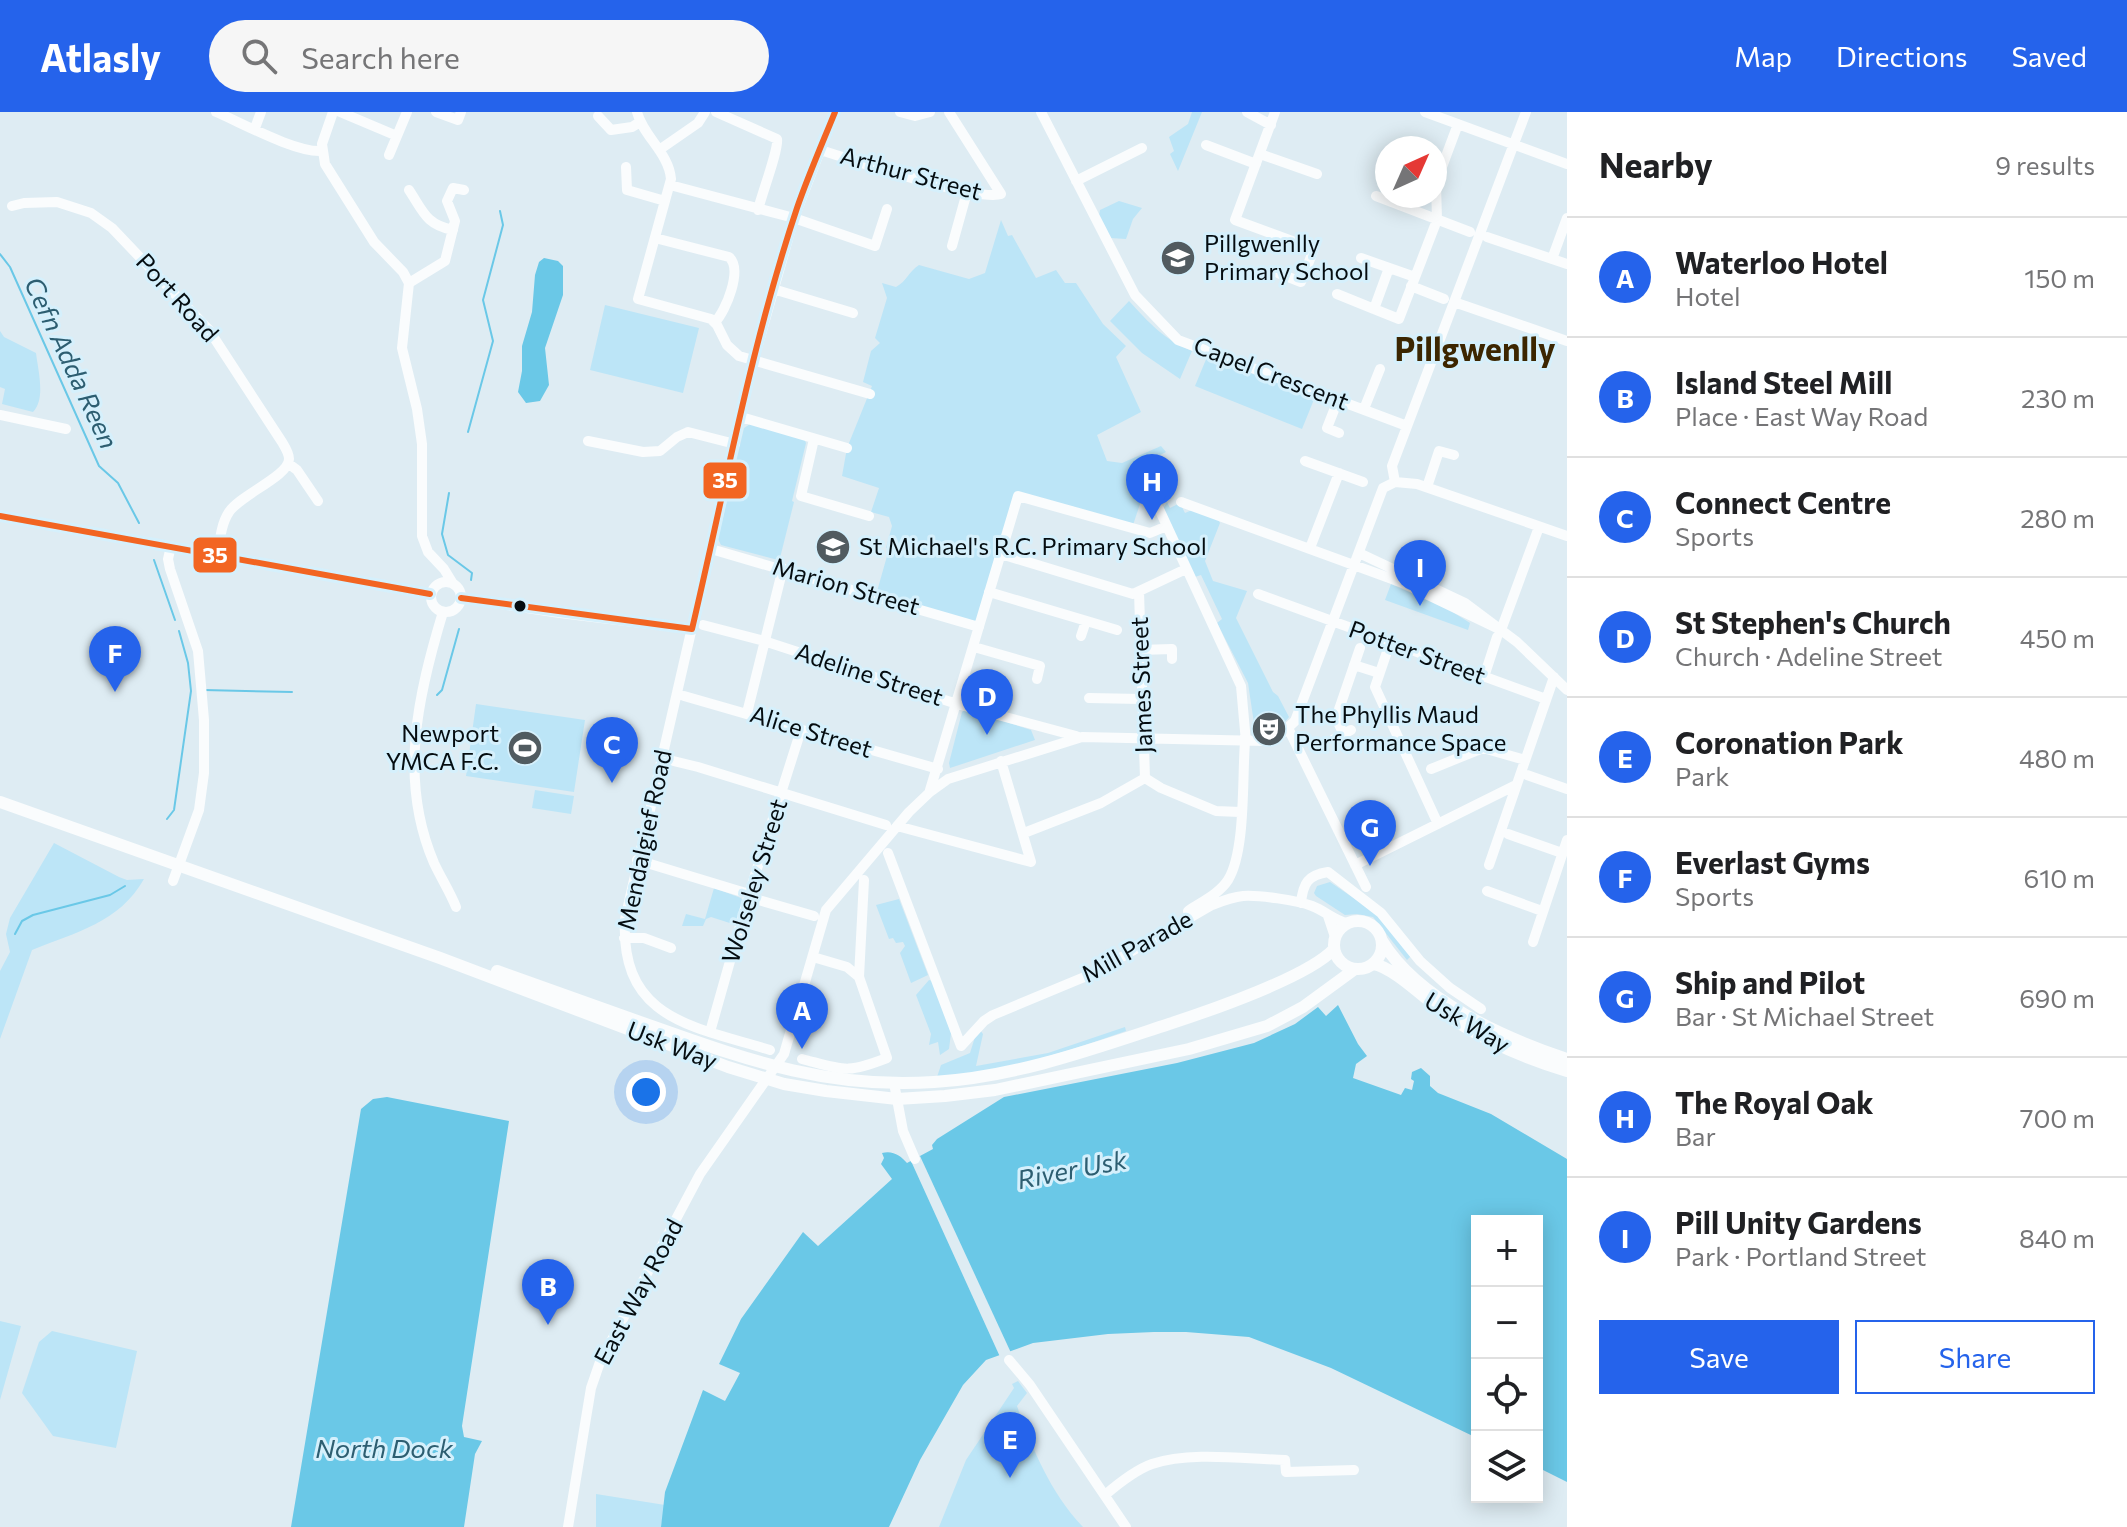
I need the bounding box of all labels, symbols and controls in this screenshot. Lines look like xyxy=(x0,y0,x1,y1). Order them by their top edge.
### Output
search box xyxy=(209,20,769,92)
text: Atlasly xyxy=(40,33,161,80)
icon: search xyxy=(237,34,281,78)
text: Search here xyxy=(301,38,460,75)
text: Map xyxy=(1734,39,1792,73)
text: Directions xyxy=(1836,39,1967,73)
text: Saved xyxy=(2011,39,2087,73)
north arrow xyxy=(1375,136,1447,208)
street label: Arthur Street xyxy=(838,140,985,205)
text: Nearby xyxy=(1599,143,1713,185)
text: 9 results xyxy=(1995,149,2095,180)
place label: Pillgwenlly Primary School xyxy=(1204,228,1369,285)
school or university icon: Pillgwenlly Primary School xyxy=(1159,239,1197,277)
text: Waterloo Hotel xyxy=(1675,243,1888,280)
street label: Port Road xyxy=(131,247,225,347)
text: A xyxy=(1616,262,1634,293)
text: 150 m xyxy=(2024,262,2095,293)
water label: Cefn Adda Reen xyxy=(19,272,126,453)
text: Hotel xyxy=(1675,280,1741,311)
district label: Pillgwenlly xyxy=(1395,328,1556,368)
street label: Capel Crescent xyxy=(1190,330,1353,416)
text: Island Steel Mill xyxy=(1675,363,1892,400)
text: B xyxy=(1616,382,1634,413)
text: 230 m xyxy=(2021,382,2095,413)
text: Place · East Way Road xyxy=(1675,400,1928,431)
pin: H xyxy=(1126,454,1178,520)
line badge: 35 xyxy=(702,461,748,500)
text: 35 xyxy=(712,466,738,493)
text: Connect Centre xyxy=(1675,483,1891,520)
text: C xyxy=(1616,502,1634,533)
text: 280 m xyxy=(2020,502,2095,533)
text: Sports xyxy=(1675,520,1754,551)
school or university icon: St Michael's R.C. Primary School xyxy=(814,528,852,566)
place label: St Michael's R.C. Primary School xyxy=(859,531,1207,560)
line badge: 35 xyxy=(192,536,238,574)
pin: I xyxy=(1394,540,1446,606)
text: 35 xyxy=(202,541,228,568)
street label: Marion Street xyxy=(770,551,923,620)
unlabelled marker xyxy=(512,598,528,614)
text: St Stephen's Church xyxy=(1675,603,1951,640)
street label: Potter Street xyxy=(1345,614,1490,690)
street label: James Street xyxy=(1124,616,1157,754)
text: D xyxy=(1615,622,1635,653)
text: 450 m xyxy=(2020,622,2095,653)
pin: F xyxy=(89,626,141,692)
street label: Adeline Street xyxy=(792,636,947,711)
text: Church · Adeline Street xyxy=(1675,640,1942,671)
pin: D xyxy=(961,669,1013,735)
street label: Alice Street xyxy=(747,698,876,763)
place label: The Phyllis Maud Performance Space xyxy=(1295,699,1506,756)
theatre icon: The Phyllis Maud Performance Space xyxy=(1250,710,1288,748)
pin: C xyxy=(586,717,638,783)
place label: Newport YMCA F.C. xyxy=(386,718,499,775)
text: Coronation Park xyxy=(1675,723,1903,760)
sports icon: Newport YMCA F.C. xyxy=(506,729,544,767)
text: E xyxy=(1617,742,1633,773)
text: 480 m xyxy=(2019,742,2095,773)
street label: Mendalgief Road xyxy=(610,747,677,933)
text: Park xyxy=(1675,760,1729,791)
street label: Wolseley Street xyxy=(715,795,792,966)
pin: G xyxy=(1344,800,1396,866)
text: Everlast Gyms xyxy=(1675,843,1870,880)
text: F xyxy=(1617,862,1633,893)
text: 610 m xyxy=(2023,862,2095,893)
text: Sports xyxy=(1675,880,1754,911)
street label: Mill Parade xyxy=(1076,903,1197,988)
text: Ship and Pilot xyxy=(1675,963,1865,1000)
text: G xyxy=(1616,982,1634,1013)
text: 690 m xyxy=(2019,982,2095,1013)
pin: A xyxy=(776,983,828,1049)
street label: Usk Way xyxy=(1420,985,1516,1058)
text: Bar · St Michael Street xyxy=(1675,1000,1934,1031)
street label: Usk Way xyxy=(623,1014,722,1075)
your location xyxy=(626,1072,666,1112)
text: The Royal Oak xyxy=(1675,1083,1874,1120)
text: H xyxy=(1615,1102,1635,1133)
text: 700 m xyxy=(2020,1102,2095,1133)
text: Bar xyxy=(1675,1120,1716,1151)
water label: River Usk xyxy=(1014,1143,1130,1194)
text: Pill Unity Gardens xyxy=(1675,1203,1922,1240)
street label: East Way Road xyxy=(587,1214,688,1369)
map controls xyxy=(1471,1215,1543,1503)
button: + xyxy=(1471,1215,1543,1287)
text: I xyxy=(1621,1222,1629,1253)
text: 840 m xyxy=(2019,1222,2095,1253)
text: Park · Portland Street xyxy=(1675,1240,1927,1271)
pin: B xyxy=(522,1259,574,1325)
button: − xyxy=(1471,1287,1543,1359)
button: Save xyxy=(1599,1320,1839,1394)
button: Share xyxy=(1855,1320,2095,1394)
button: locate xyxy=(1471,1359,1543,1431)
pin: E xyxy=(984,1412,1036,1478)
button: layers xyxy=(1471,1431,1543,1503)
water label: North Dock xyxy=(315,1432,454,1463)

